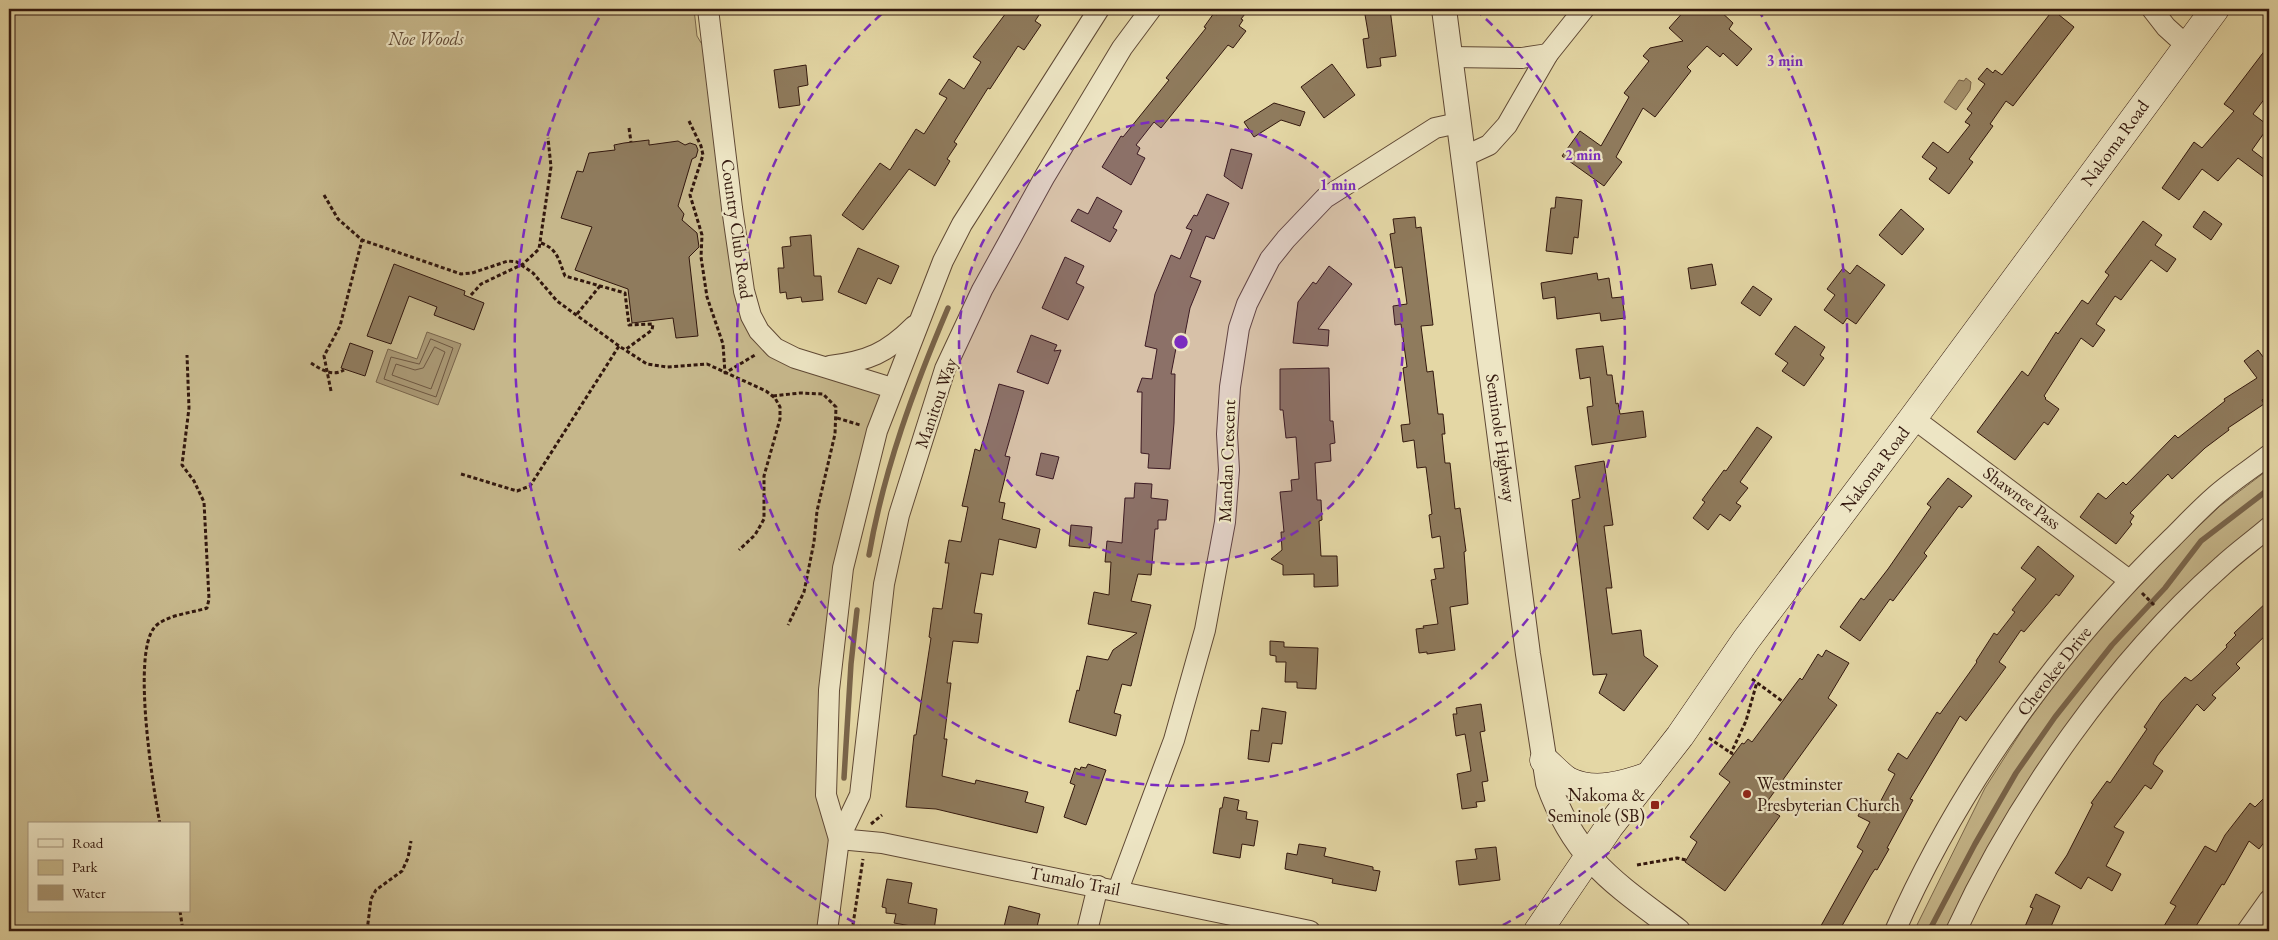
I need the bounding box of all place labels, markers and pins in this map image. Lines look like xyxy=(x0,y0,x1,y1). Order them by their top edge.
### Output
centre of rings xyxy=(1172,333,1190,351)
place label: Westminster Presbyterian Church xyxy=(1757,772,1900,816)
place label: Nakoma & Seminole (SB) xyxy=(1548,783,1645,827)
marker: Westminster Presbyterian Church xyxy=(1741,788,1753,800)
marker: Nakoma & Seminole (SB) xyxy=(1649,799,1661,811)

